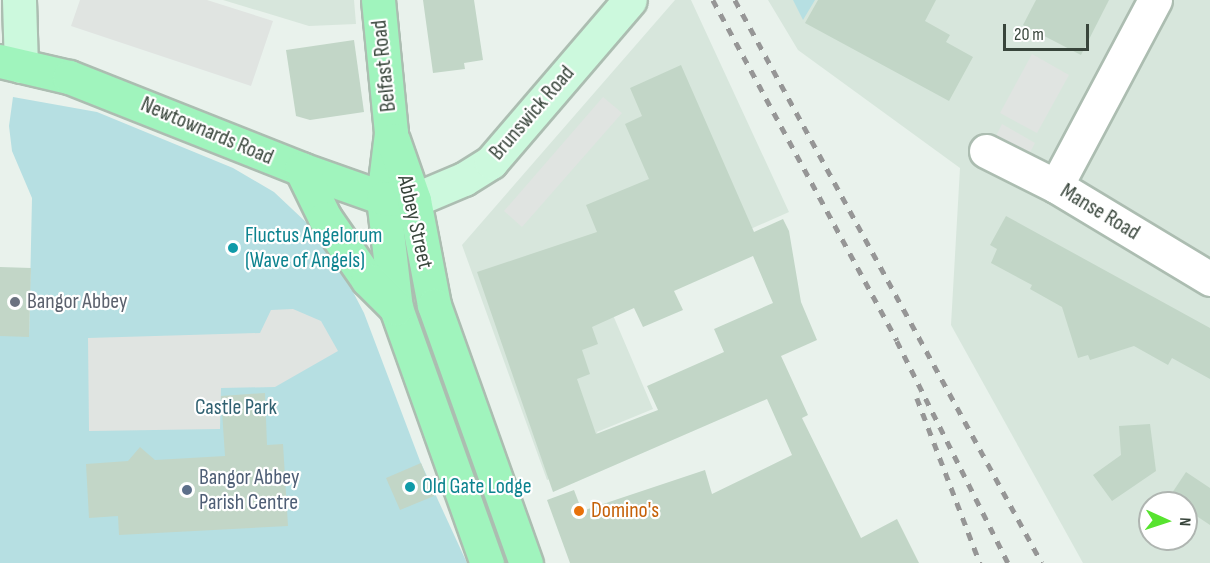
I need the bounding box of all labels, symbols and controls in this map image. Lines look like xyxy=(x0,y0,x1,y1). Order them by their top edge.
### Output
scale bar xyxy=(1006,12,1092,50)
street label: Belfast Road xyxy=(366,19,402,113)
text: 20 m xyxy=(1014,24,1044,45)
street label: Brunswick Road xyxy=(484,60,580,166)
street label: Newtownards Road xyxy=(137,91,277,171)
street label: Abbey Street xyxy=(391,173,439,271)
street label: Manse Road xyxy=(1056,178,1144,246)
place label: Fluctus Angelorum (Wave of Angels) xyxy=(245,222,382,274)
marker: Fluctus Angelorum (Wave of Angels) xyxy=(226,241,240,255)
place label: Bangor Abbey xyxy=(27,289,128,315)
marker: Bangor Abbey xyxy=(8,295,22,309)
park label: Castle Park xyxy=(195,395,277,421)
place label: Bangor Abbey Parish Centre xyxy=(199,464,300,516)
place label: Old Gate Lodge xyxy=(422,474,532,500)
marker: Old Gate Lodge xyxy=(403,480,417,494)
marker: Bangor Abbey Parish Centre xyxy=(180,483,194,497)
north arrow xyxy=(1138,491,1198,551)
place label: Domino's xyxy=(591,498,659,524)
marker: Domino's xyxy=(572,504,586,518)
text: N xyxy=(1175,517,1194,527)

